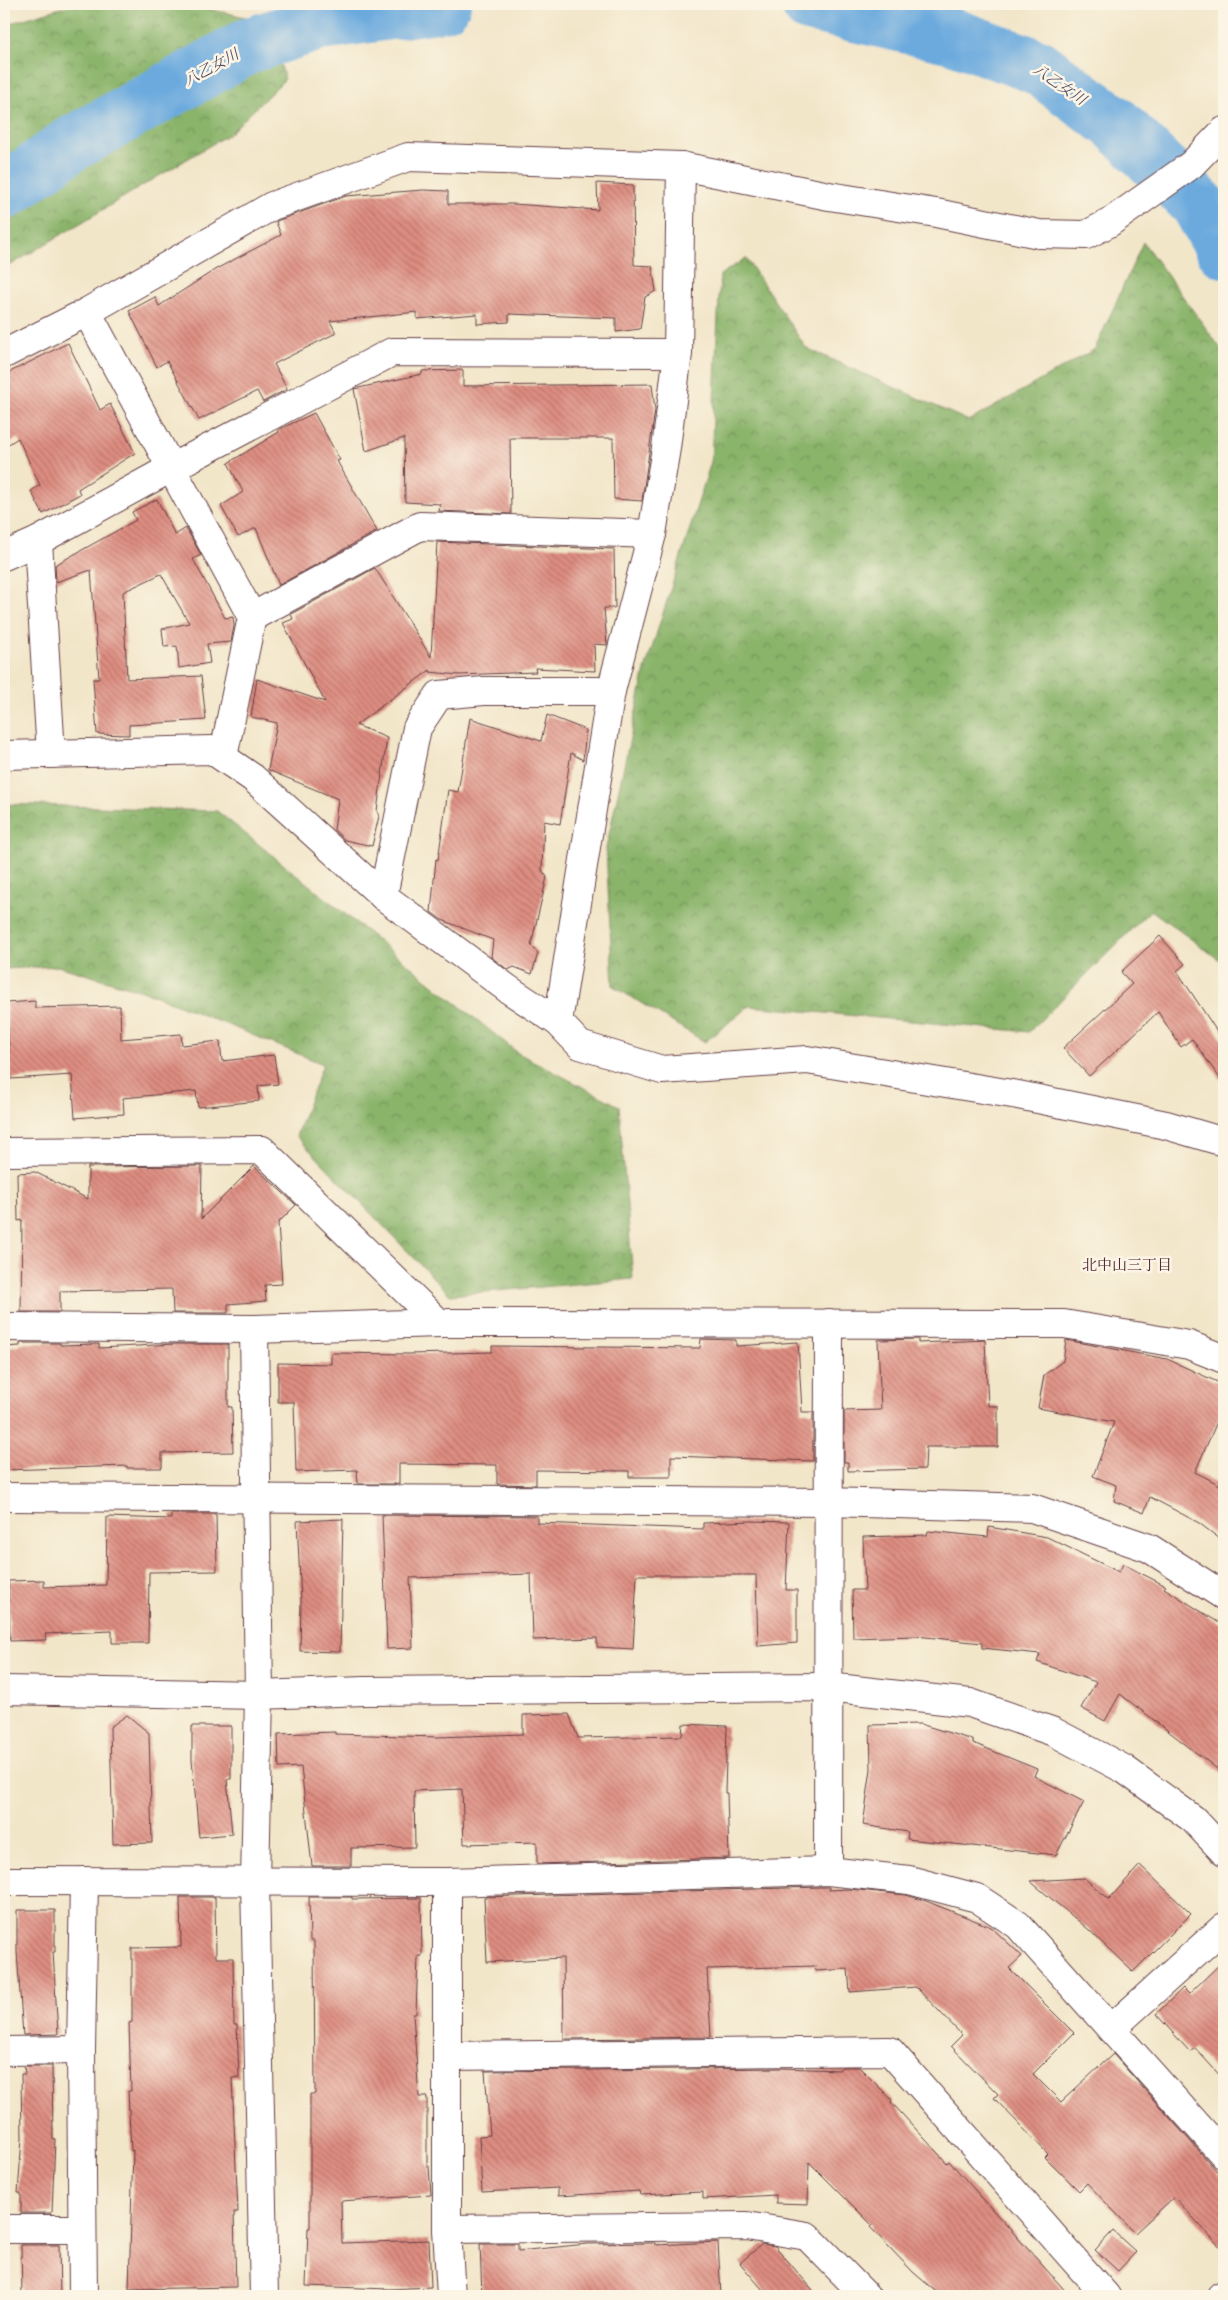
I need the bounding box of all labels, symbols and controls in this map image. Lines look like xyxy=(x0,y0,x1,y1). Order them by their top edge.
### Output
water label: 八乙女川 xyxy=(180,43,244,90)
water label: 八乙女川 xyxy=(1030,59,1092,110)
district label: 北中山三丁目 xyxy=(1082,1255,1172,1274)

